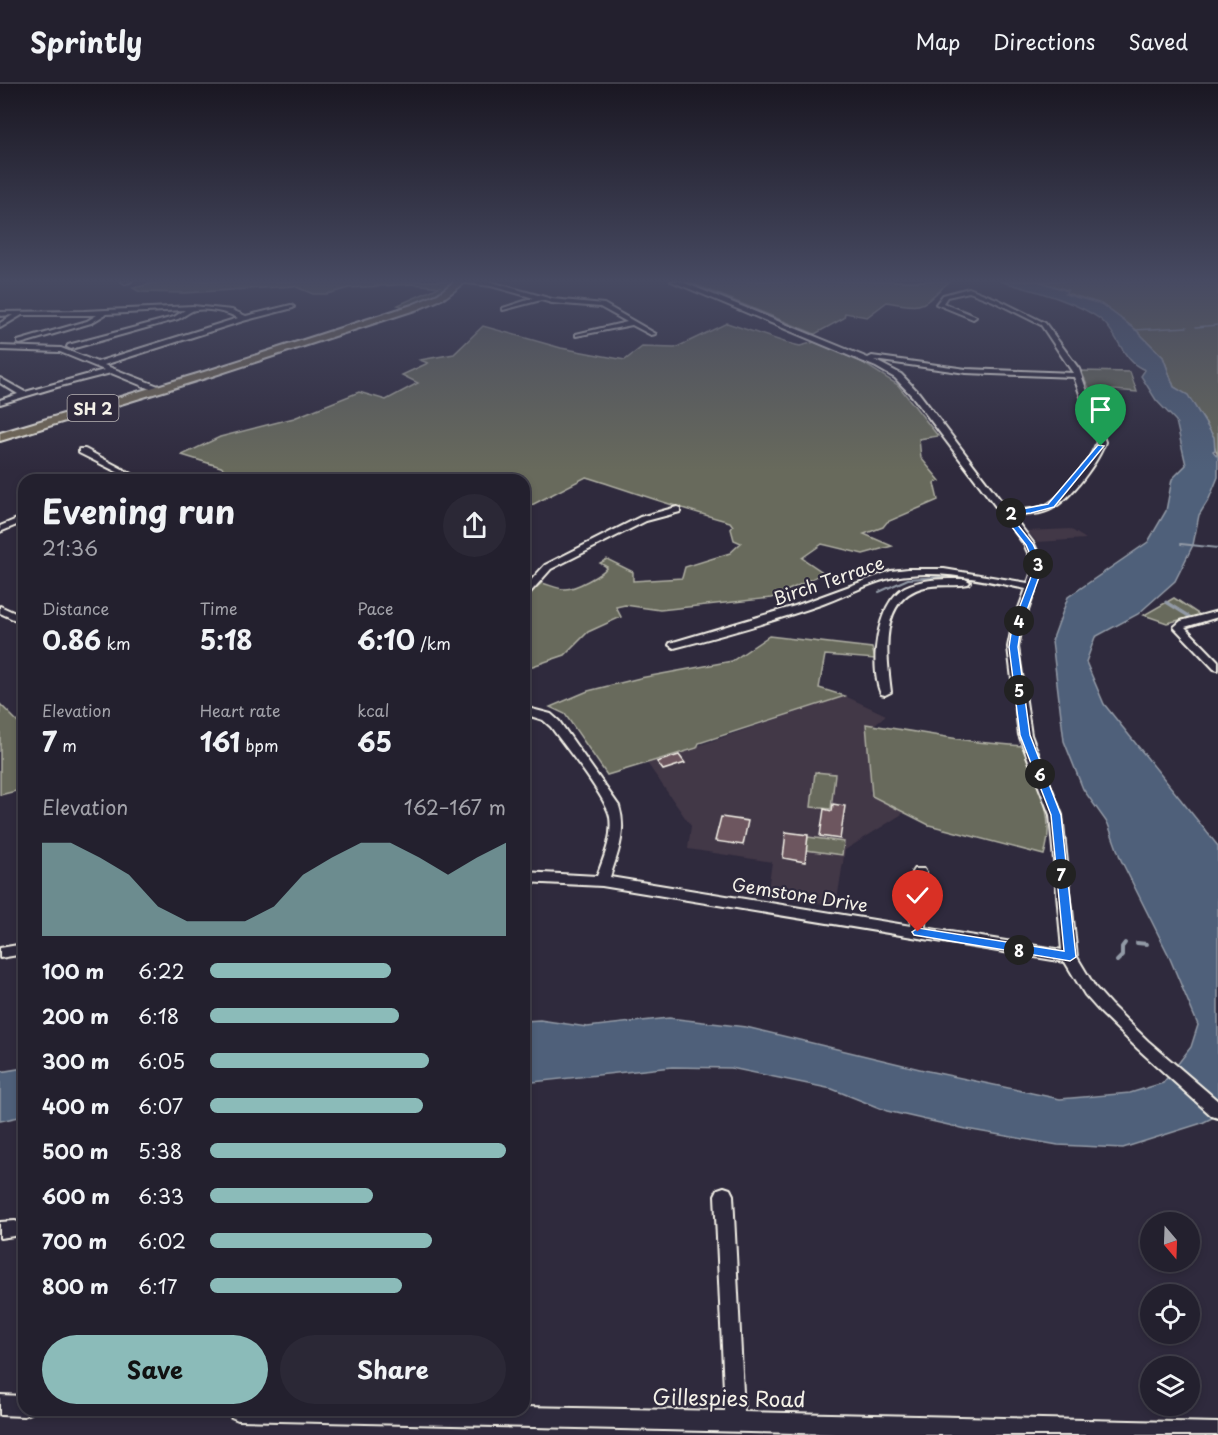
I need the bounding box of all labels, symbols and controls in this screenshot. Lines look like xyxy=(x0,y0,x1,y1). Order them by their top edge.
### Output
text: Sprintly xyxy=(30,20,142,63)
text: Map xyxy=(915,25,960,57)
text: Directions xyxy=(993,25,1095,57)
text: Saved xyxy=(1128,25,1188,57)
pin xyxy=(1075,384,1126,446)
icon: arrive xyxy=(1084,393,1117,426)
road number: SH 2 xyxy=(68,395,118,421)
text: Evening run xyxy=(42,485,235,535)
button: share xyxy=(443,494,506,557)
pin: 2 xyxy=(996,498,1026,528)
text: 2 xyxy=(1005,501,1017,525)
text: 21:36 xyxy=(42,533,98,563)
street label: Birch Terrace xyxy=(769,548,887,612)
pin: 3 xyxy=(1023,549,1053,579)
text: 3 xyxy=(1033,552,1043,576)
text: Distance xyxy=(42,596,109,620)
text: Time xyxy=(200,596,237,620)
text: Pace xyxy=(357,596,393,620)
pin: 4 xyxy=(1004,606,1034,636)
text: 4 xyxy=(1014,609,1024,633)
text: 0.86 xyxy=(42,620,101,659)
text: 5:18 xyxy=(200,620,253,659)
text: 6:10 xyxy=(357,620,415,659)
text: km xyxy=(101,631,131,655)
text: /km xyxy=(415,631,451,655)
pin: 5 xyxy=(1004,675,1034,705)
text: 5 xyxy=(1014,678,1024,702)
text: Elevation xyxy=(42,698,111,722)
text: Heart rate xyxy=(200,698,280,722)
text: kcal xyxy=(357,698,389,722)
text: 7 xyxy=(42,722,57,761)
text: 161 xyxy=(200,722,240,761)
text: 65 xyxy=(357,722,392,761)
text: m xyxy=(57,733,77,757)
text: bpm xyxy=(240,733,279,757)
pin: 6 xyxy=(1025,759,1055,789)
text: 6 xyxy=(1034,762,1046,786)
text: Elevation xyxy=(42,792,128,822)
text: 162–167 m xyxy=(404,792,506,822)
pin: 7 xyxy=(1046,859,1076,889)
text: 7 xyxy=(1056,862,1066,886)
street label: Gemstone Drive xyxy=(730,870,870,918)
pin xyxy=(892,870,943,932)
icon: check xyxy=(901,879,934,912)
pin: 8 xyxy=(1004,935,1034,965)
text: 8 xyxy=(1014,938,1024,962)
text: 100 m xyxy=(42,956,104,986)
text: 6:22 xyxy=(138,956,185,986)
text: 200 m xyxy=(42,1001,109,1031)
text: 6:18 xyxy=(138,1001,179,1031)
text: 300 m xyxy=(42,1046,110,1076)
text: 6:05 xyxy=(138,1046,185,1076)
text: 400 m xyxy=(42,1091,110,1121)
text: 6:07 xyxy=(138,1091,183,1121)
text: 500 m xyxy=(42,1136,109,1166)
text: 5:38 xyxy=(138,1136,182,1166)
text: 600 m xyxy=(42,1181,110,1211)
text: 6:33 xyxy=(138,1181,184,1211)
north arrow xyxy=(1140,1212,1200,1272)
map controls xyxy=(1140,1212,1200,1416)
text: 700 m xyxy=(42,1226,107,1256)
text: 6:02 xyxy=(138,1226,186,1256)
text: 800 m xyxy=(42,1271,109,1301)
text: 6:17 xyxy=(138,1271,177,1301)
button: locate xyxy=(1140,1284,1200,1344)
button: Save xyxy=(42,1335,268,1404)
button: Share xyxy=(280,1335,506,1404)
button: layers xyxy=(1140,1356,1200,1416)
street label: Gillespies Road xyxy=(652,1380,806,1414)

